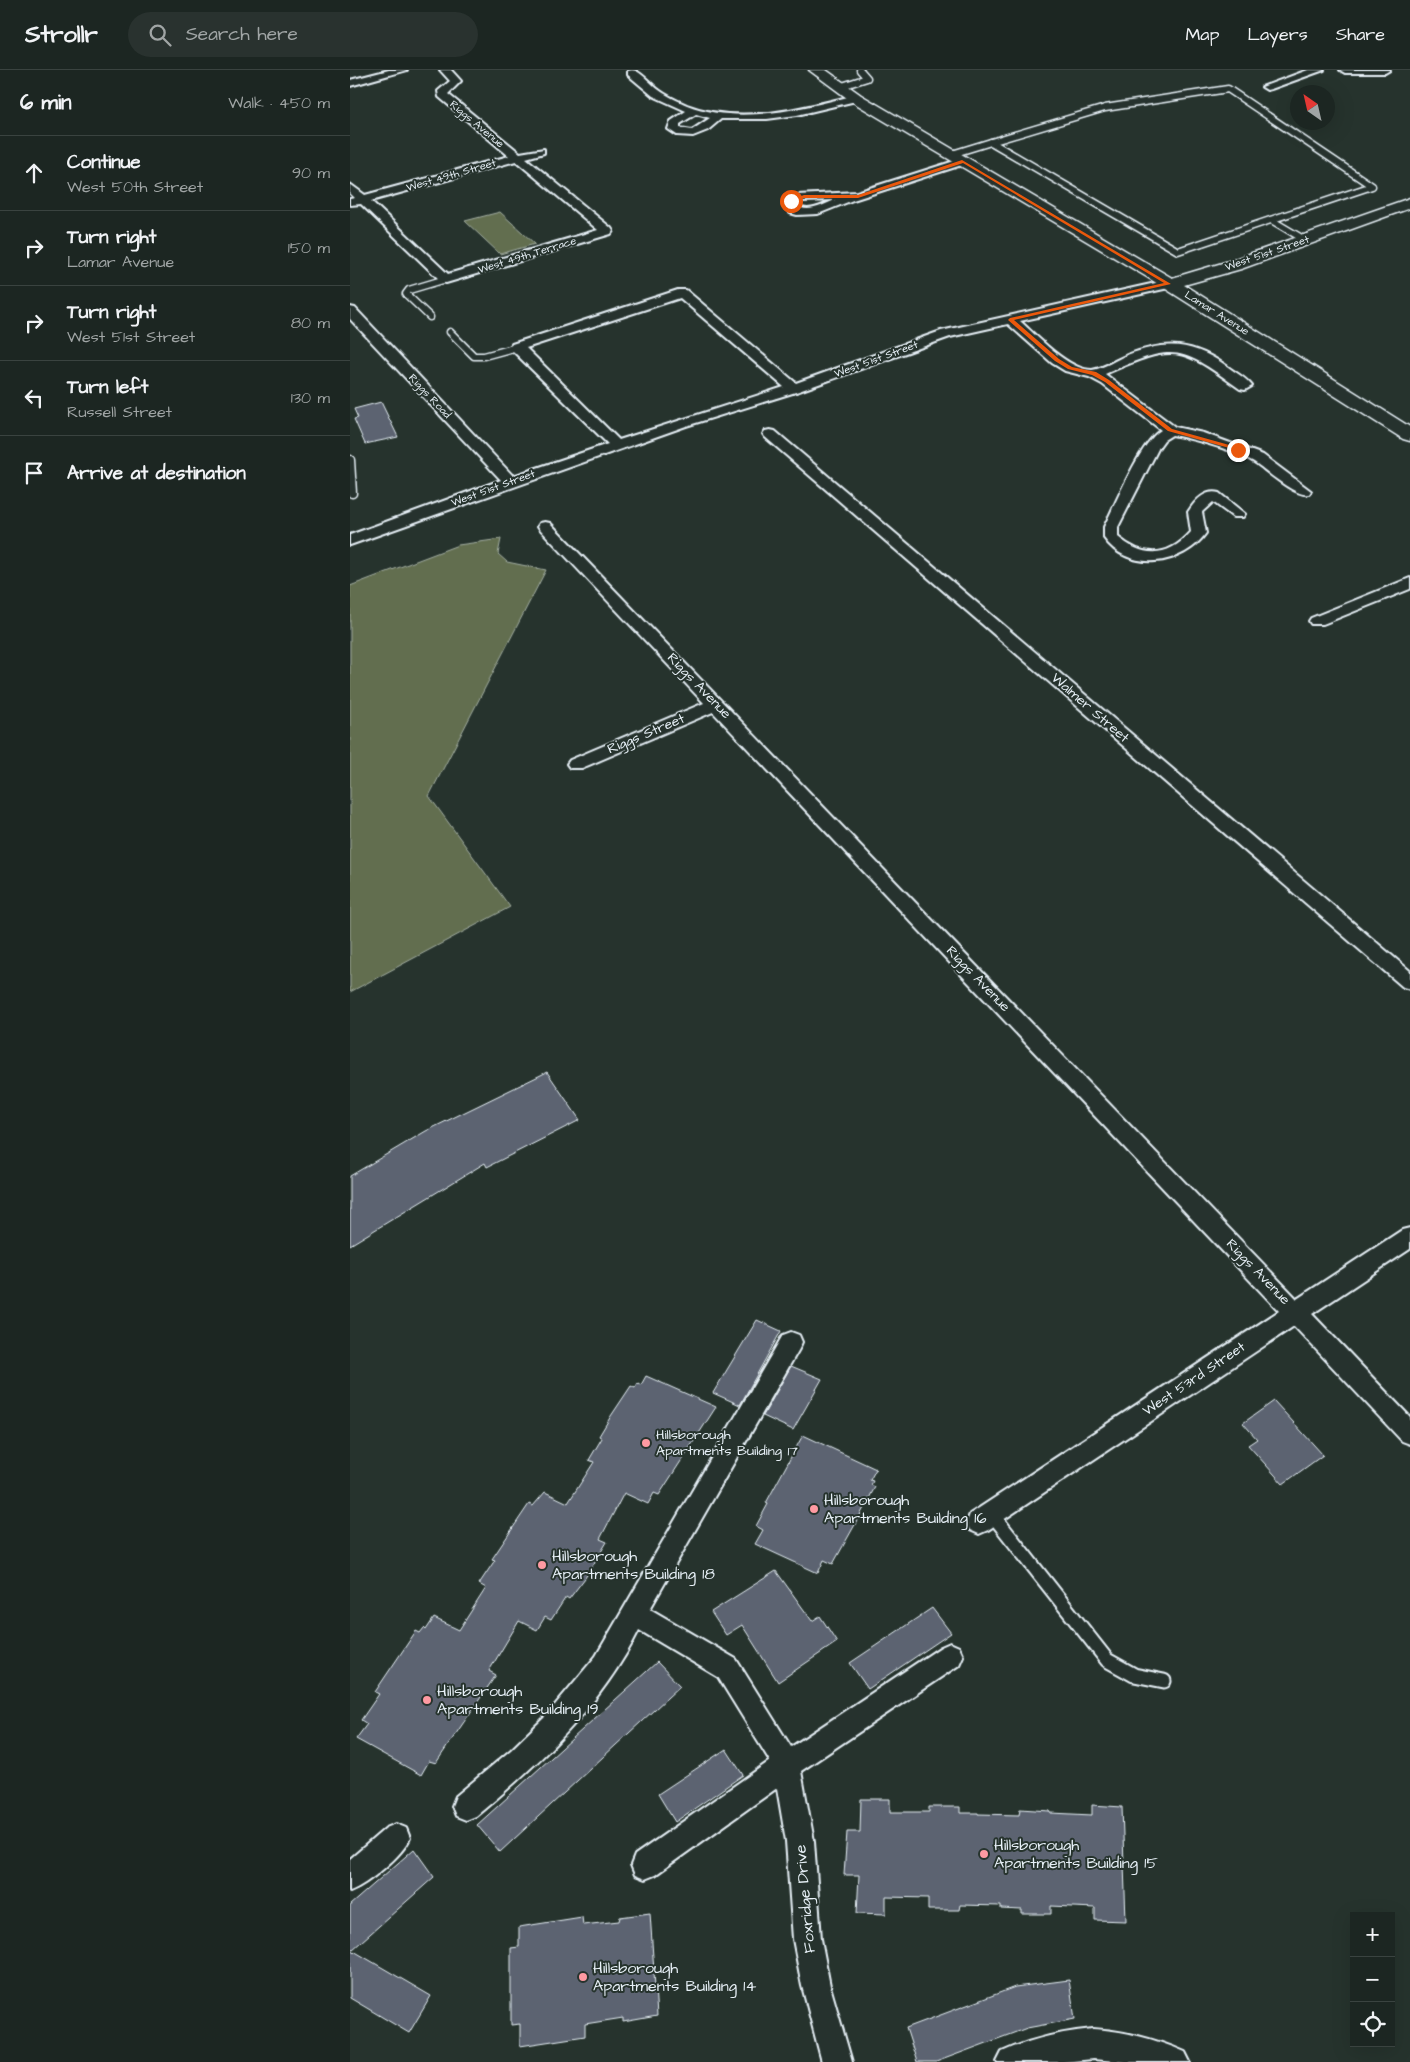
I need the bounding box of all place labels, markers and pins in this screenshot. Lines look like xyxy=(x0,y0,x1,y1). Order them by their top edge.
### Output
place label: Hillsborough Apartments Building 17 xyxy=(656,1425,798,1461)
marker: Hillsborough Apartments Building 17 xyxy=(640,1437,652,1449)
place label: Hillsborough Apartments Building 16 xyxy=(824,1489,986,1530)
marker: Hillsborough Apartments Building 16 xyxy=(808,1503,820,1515)
place label: Hillsborough Apartments Building 18 xyxy=(552,1545,715,1586)
marker: Hillsborough Apartments Building 18 xyxy=(536,1559,548,1571)
place label: Hillsborough Apartments Building 19 xyxy=(437,1680,598,1721)
marker: Hillsborough Apartments Building 19 xyxy=(421,1694,433,1706)
place label: Hillsborough Apartments Building 15 xyxy=(994,1834,1158,1875)
marker: Hillsborough Apartments Building 15 xyxy=(978,1848,990,1860)
place label: Hillsborough Apartments Building 14 xyxy=(593,1957,756,1998)
marker: Hillsborough Apartments Building 14 xyxy=(577,1971,589,1983)

